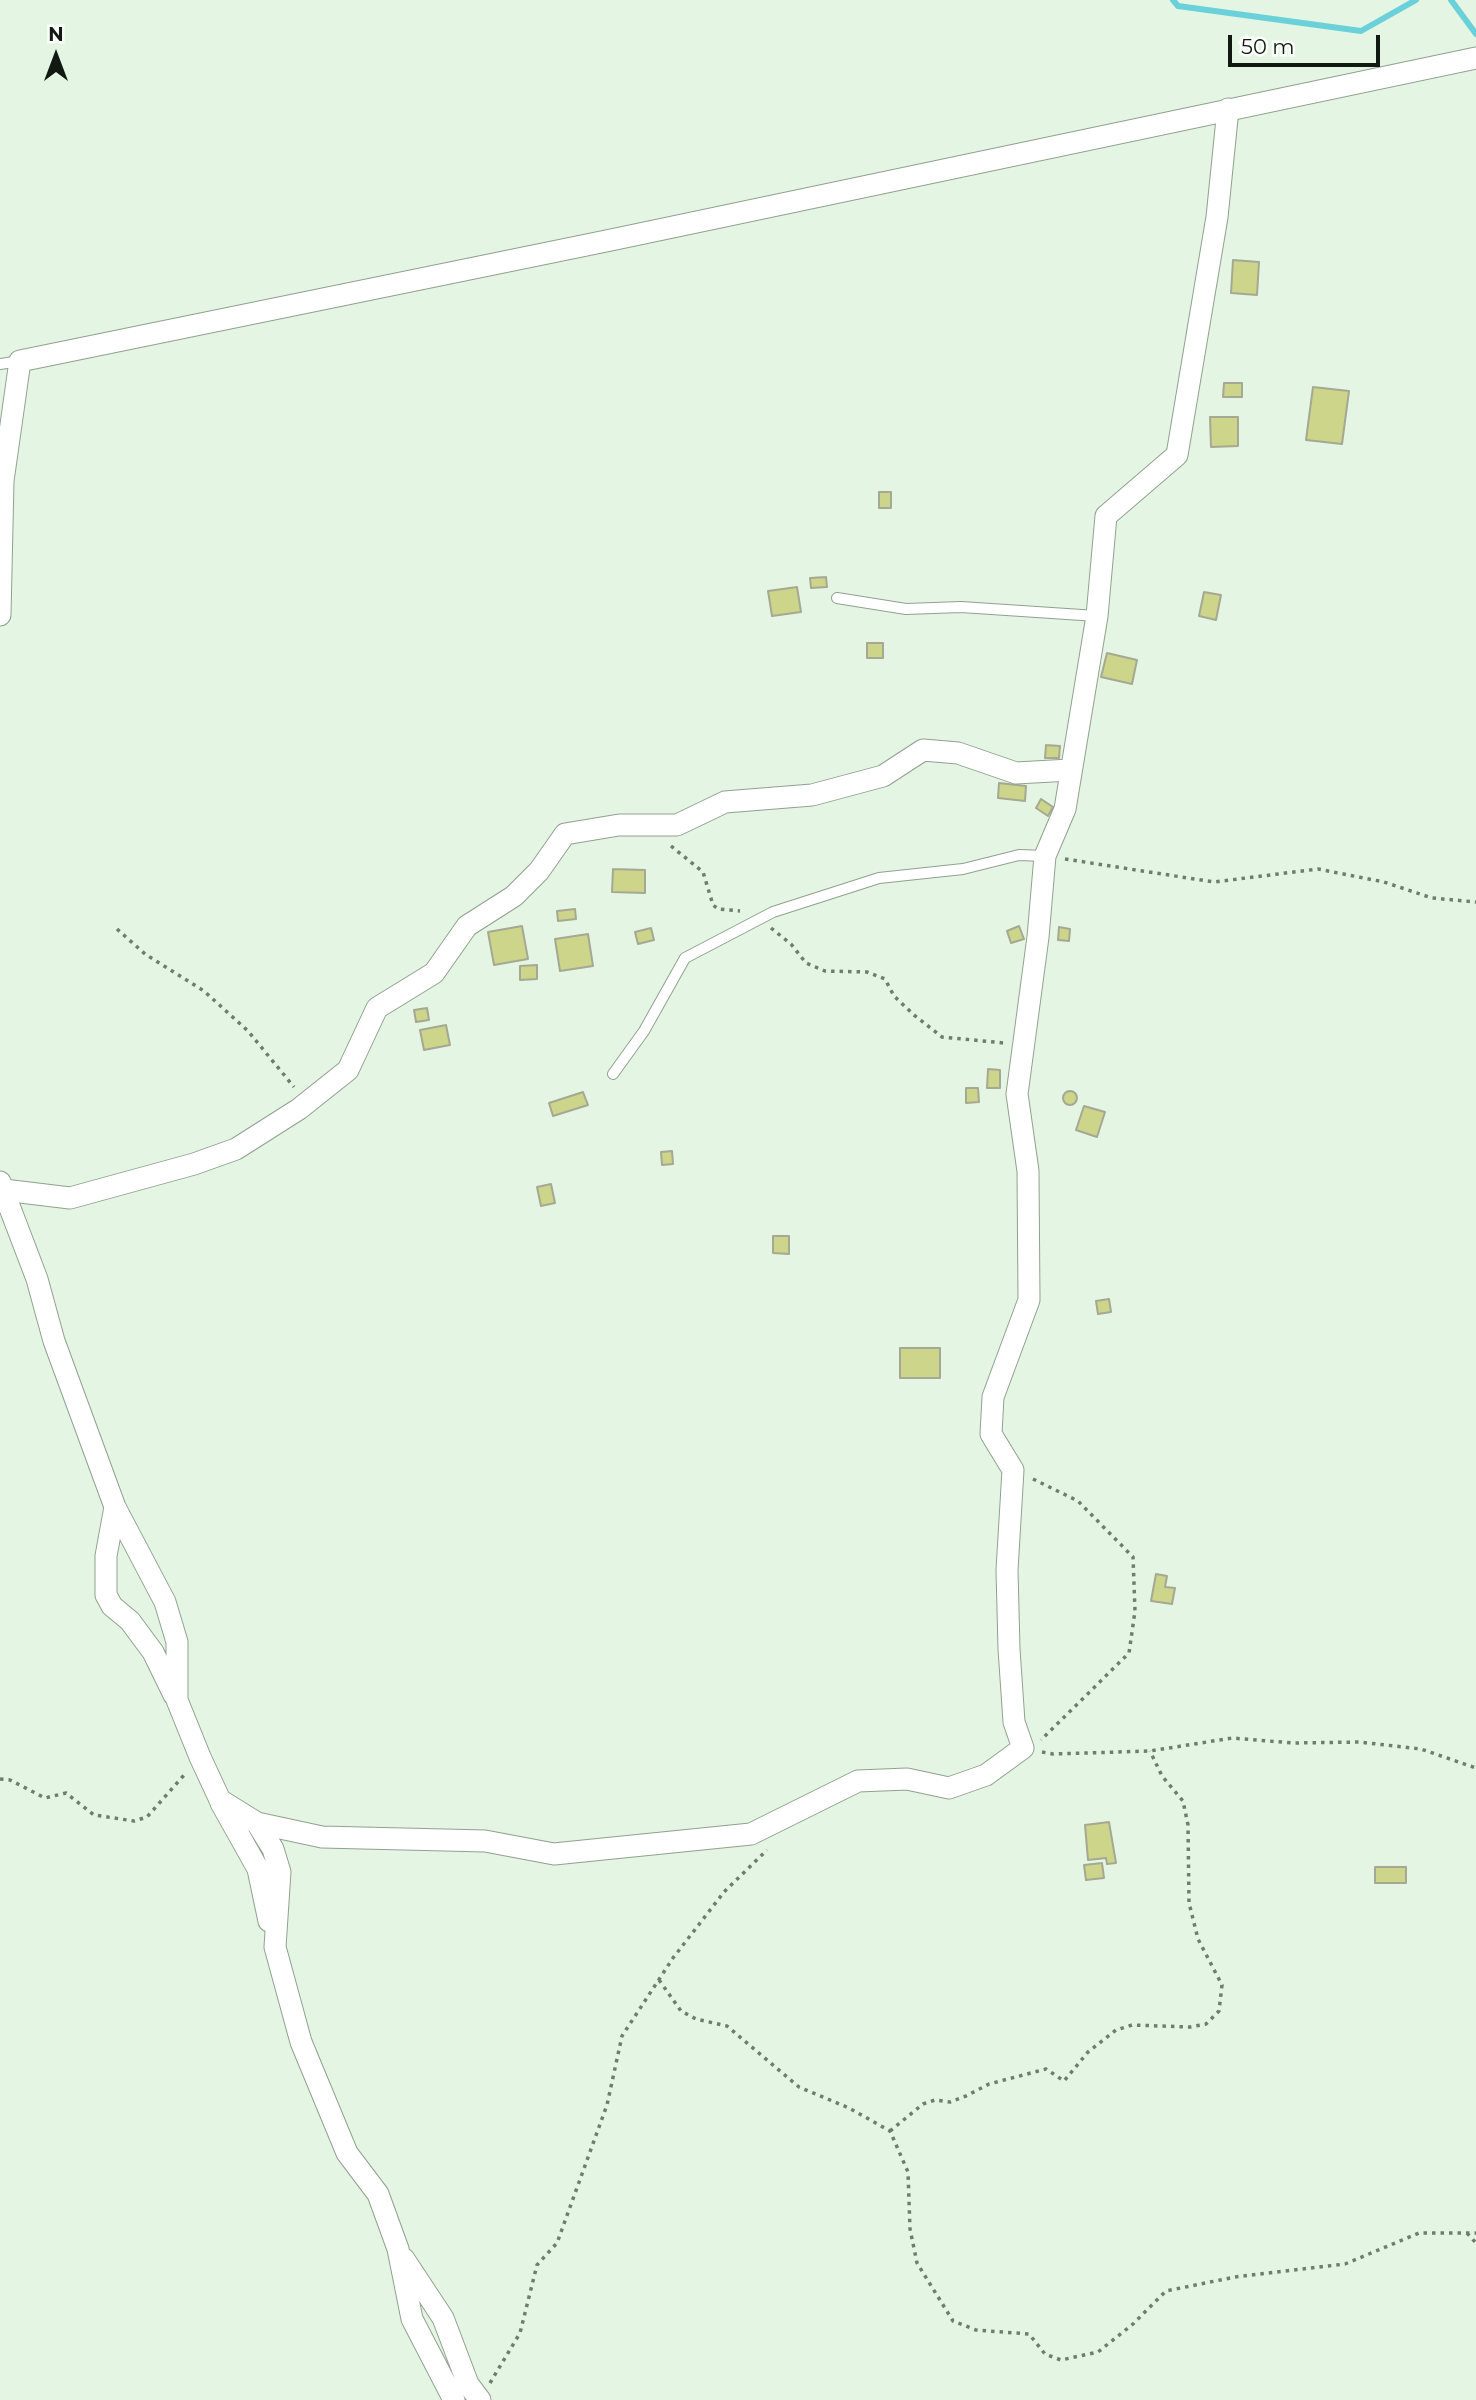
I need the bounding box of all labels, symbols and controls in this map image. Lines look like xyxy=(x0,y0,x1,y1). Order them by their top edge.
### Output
north arrow xyxy=(21,21,91,91)
scale bar xyxy=(1231,21,1383,65)
text: N xyxy=(48,23,64,46)
text: 50 m xyxy=(1241,34,1295,59)

